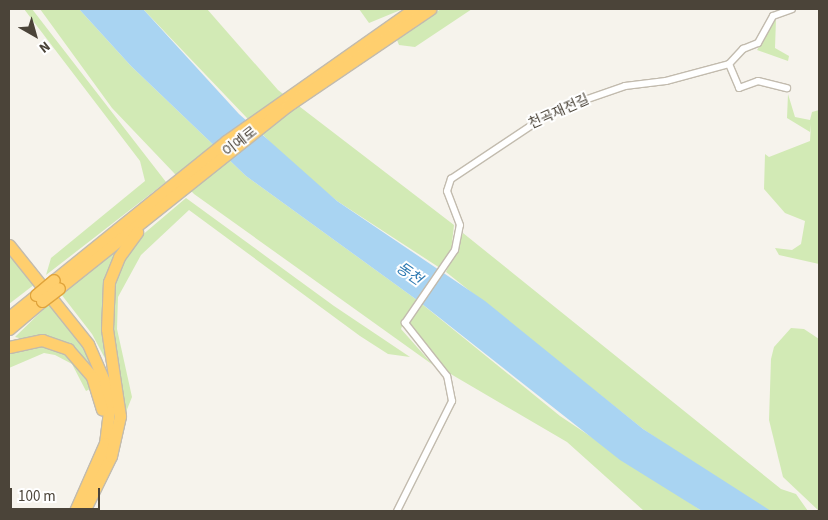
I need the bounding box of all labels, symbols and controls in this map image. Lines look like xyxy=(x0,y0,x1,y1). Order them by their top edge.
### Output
north arrow xyxy=(10,10,60,60)
text: N xyxy=(34,36,54,58)
street label: 천곡재전길 xyxy=(526,91,592,133)
street label: 이예로 xyxy=(220,123,260,161)
water label: 동천 xyxy=(393,259,425,289)
scale bar xyxy=(12,478,102,510)
text: 100 m xyxy=(18,486,56,507)

